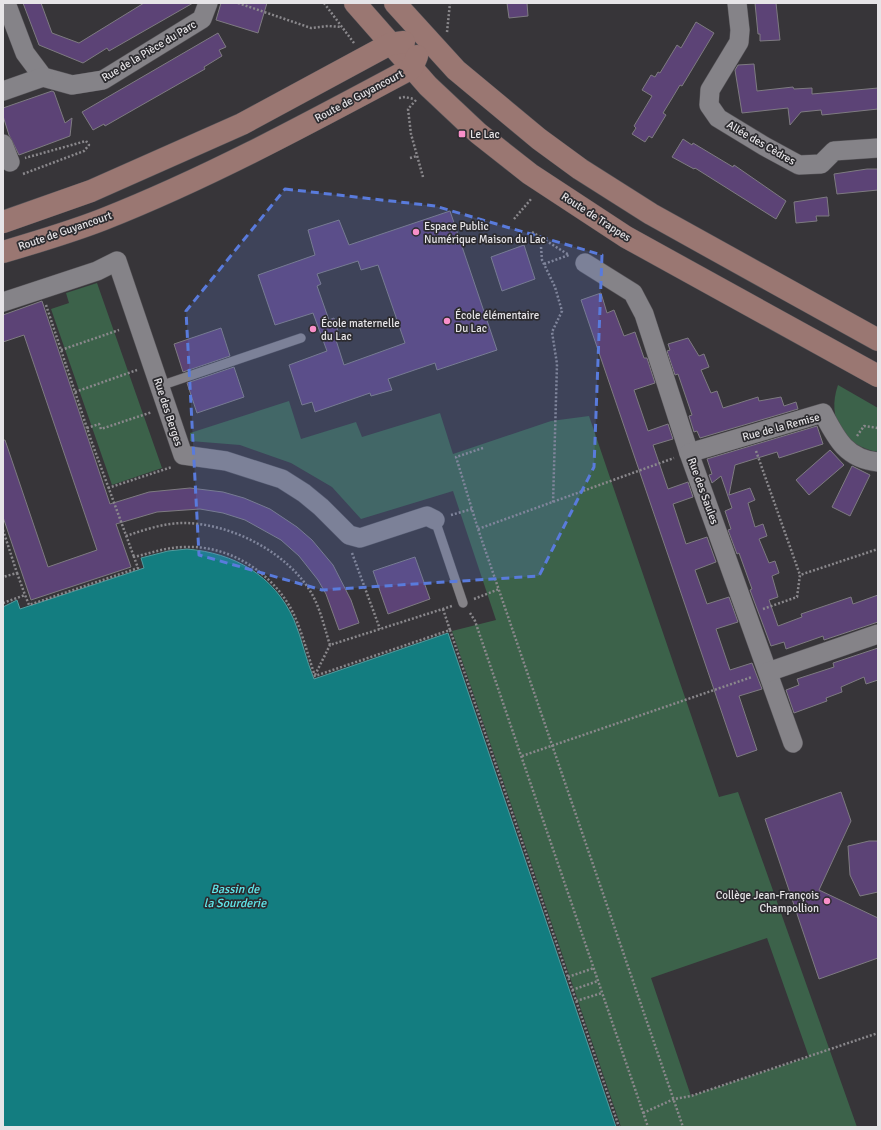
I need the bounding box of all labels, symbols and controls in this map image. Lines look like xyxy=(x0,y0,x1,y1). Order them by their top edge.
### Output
street label: Rue de la Pièce du Parc xyxy=(99,18,199,84)
street label: Route de Guyancourt xyxy=(313,67,406,125)
street label: Allée des Cèdres xyxy=(724,118,798,168)
place label: Le Lac xyxy=(470,128,500,141)
marker: Le Lac xyxy=(457,129,467,139)
street label: Route de Trappes xyxy=(559,190,633,244)
street label: Route de Guyancourt xyxy=(16,209,114,253)
place label: Espace Public Numérique Maison du Lac xyxy=(424,220,546,246)
marker: Espace Public Numérique Maison du Lac xyxy=(411,227,421,237)
place label: École élémentaire Du Lac xyxy=(455,308,539,335)
place label: École maternelle du Lac xyxy=(321,316,400,343)
marker: École élémentaire Du Lac xyxy=(442,316,452,326)
marker: École maternelle du Lac xyxy=(308,324,318,334)
street label: Rue des Berges xyxy=(151,376,185,448)
street label: Rue de la Remise xyxy=(741,410,821,444)
street label: Rue des Saules xyxy=(685,456,721,526)
water label: Bassin de la Sourderie xyxy=(204,882,267,911)
place label: Collège Jean-François Champollion xyxy=(716,889,819,915)
marker: Collège Jean-François Champollion xyxy=(822,896,832,906)

